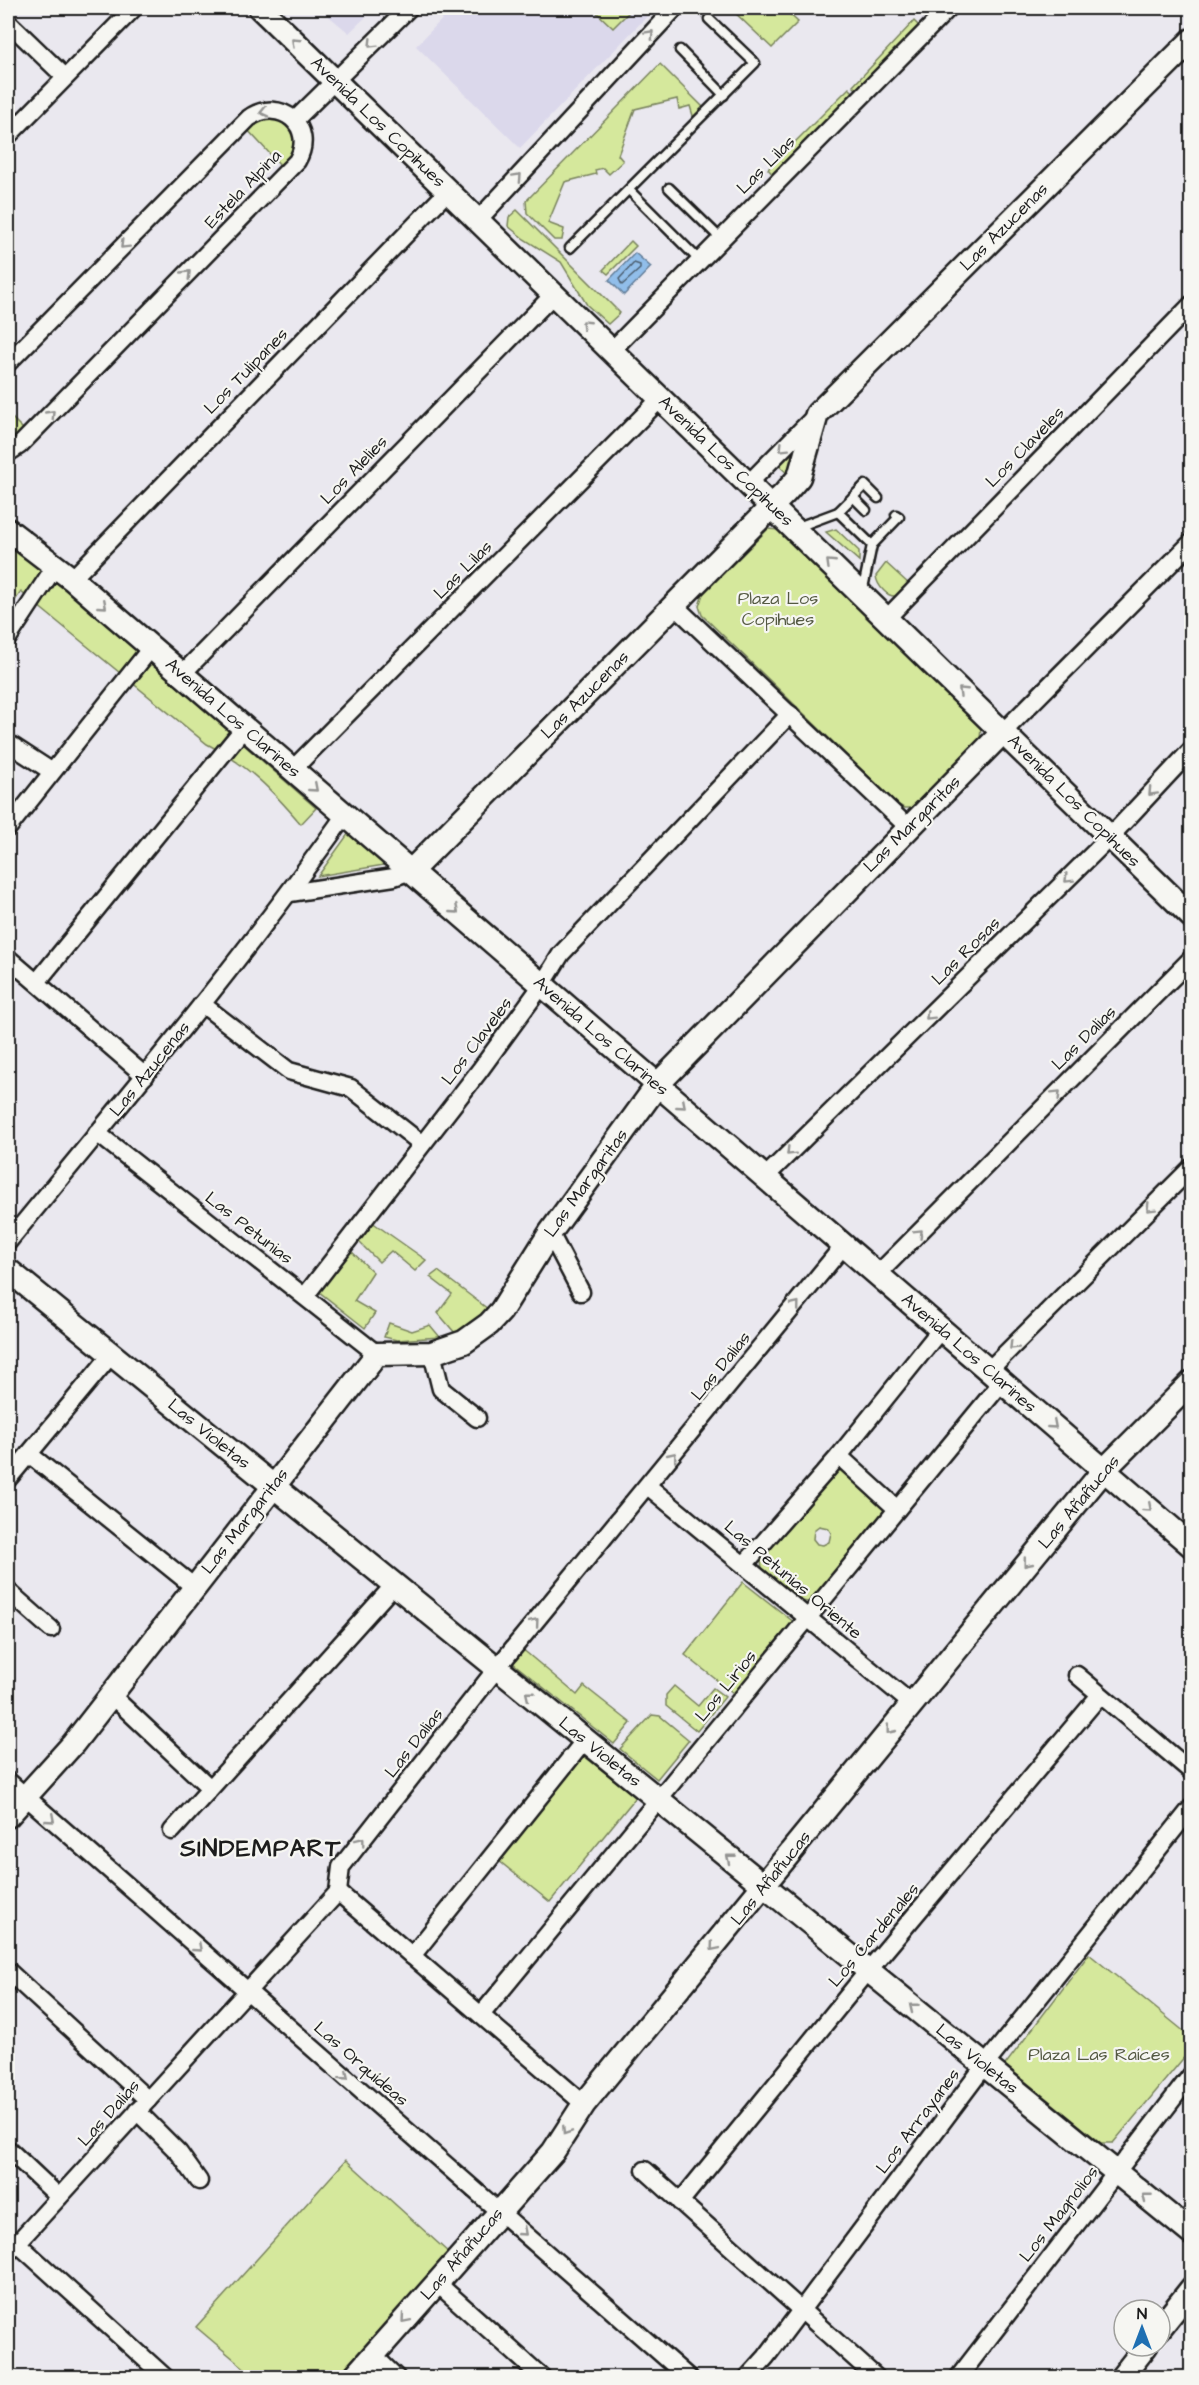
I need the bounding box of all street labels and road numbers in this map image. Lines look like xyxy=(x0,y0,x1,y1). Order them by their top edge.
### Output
street label: Avenida Los Copihues xyxy=(305,51,451,193)
street label: Las Lilas xyxy=(731,130,801,200)
street label: Estela Alpina xyxy=(199,144,287,234)
street label: Las Azucenas xyxy=(954,177,1054,277)
street label: Los Tulipanes xyxy=(198,322,294,420)
street label: Avenida Los Copihues xyxy=(653,390,799,532)
street label: Los Claveles xyxy=(980,401,1070,493)
street label: Los Alelies xyxy=(315,430,393,510)
street label: Las Lilas xyxy=(428,535,498,605)
street label: Las Azucenas xyxy=(535,645,635,745)
street label: Avenida Los Clarines xyxy=(160,652,306,784)
street label: Avenida Los Copihues xyxy=(1002,729,1146,873)
street label: Las Margaritas xyxy=(858,770,967,879)
street label: Las Rosas xyxy=(926,911,1006,991)
street label: Avenida Los Clarines xyxy=(528,970,674,1102)
street label: Los Claveles xyxy=(436,992,518,1090)
street label: Las Dalias xyxy=(1046,1000,1122,1076)
street label: Las Azucenas xyxy=(104,1016,196,1122)
street label: Las Margaritas xyxy=(538,1124,635,1243)
street label: Las Petunias xyxy=(200,1186,298,1270)
street label: Avenida Los Clarines xyxy=(896,1287,1042,1419)
street label: Las Dalias xyxy=(685,1326,757,1406)
street label: Las Violetas xyxy=(162,1393,256,1475)
street label: Las Añañucas xyxy=(1032,1450,1126,1554)
street label: Las Margaritas xyxy=(196,1463,295,1580)
street label: Las Petunias Oriente xyxy=(719,1515,868,1645)
street label: Los Lirios xyxy=(689,1645,763,1727)
street label: Las Dalias xyxy=(379,1703,449,1783)
street label: Las Violetas xyxy=(553,1711,647,1793)
street label: Las Añañucas xyxy=(725,1825,817,1931)
street label: Los Cardenales xyxy=(823,1877,925,1993)
street label: Las Orquídeas xyxy=(308,2016,414,2112)
street label: Las Violetas xyxy=(930,2018,1024,2100)
street label: Los Arrayanes xyxy=(870,2063,967,2180)
street label: Las Dalias xyxy=(72,2074,146,2152)
street label: Los Magnolios xyxy=(1013,2161,1105,2268)
street label: Las Añañucas xyxy=(415,2202,509,2306)

